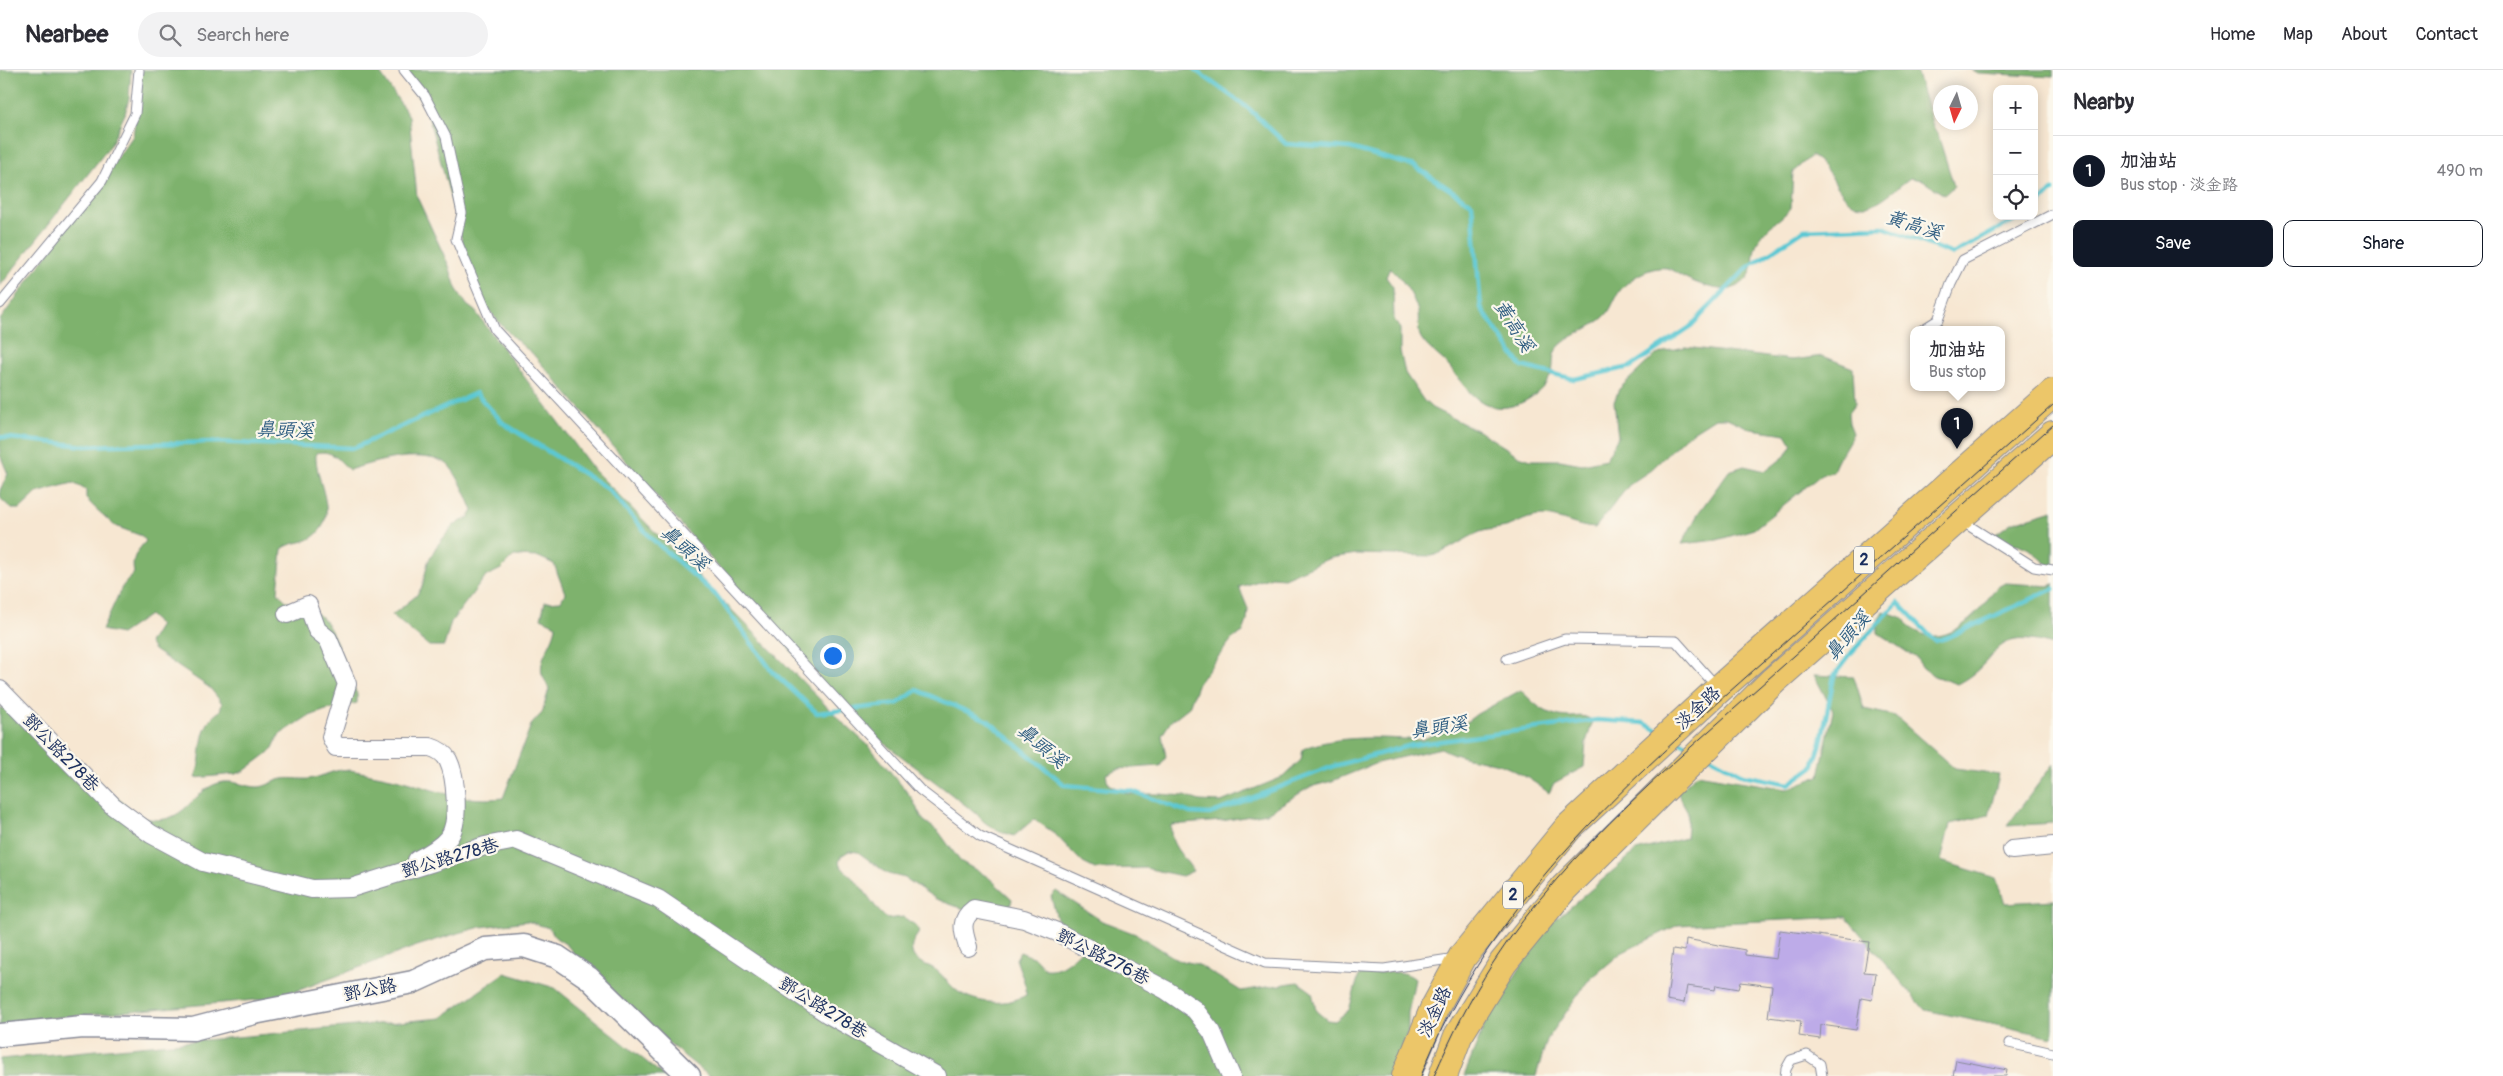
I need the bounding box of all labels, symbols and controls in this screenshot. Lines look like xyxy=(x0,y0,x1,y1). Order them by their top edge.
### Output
search box xyxy=(138,12,488,57)
text: Nearbee xyxy=(25,20,108,49)
icon: search xyxy=(156,21,184,49)
text: Search here xyxy=(196,23,289,47)
text: Home xyxy=(2210,23,2255,46)
text: Map xyxy=(2283,23,2313,46)
text: About xyxy=(2341,23,2387,46)
text: Contact xyxy=(2415,23,2478,46)
north arrow xyxy=(1933,85,1978,130)
map controls xyxy=(1993,85,2038,220)
button: + xyxy=(1993,85,2038,130)
text: Nearby xyxy=(2073,89,2134,116)
button: − xyxy=(1993,130,2038,175)
text: 加油站 xyxy=(2120,149,2177,173)
text: 1 xyxy=(2086,161,2092,181)
text: 490 m xyxy=(2437,161,2483,181)
button: locate xyxy=(1993,175,2038,220)
text: Bus stop · 淡金路 xyxy=(2120,175,2238,195)
water label: 黃高溪 xyxy=(1883,205,1946,246)
button: Save xyxy=(2073,220,2273,267)
button: Share xyxy=(2283,220,2483,267)
water label: 黃高溪 xyxy=(1489,295,1540,357)
popup xyxy=(1910,326,2005,391)
text: 加油站 xyxy=(1929,338,1986,362)
text: Bus stop xyxy=(1929,362,1986,382)
pin: 1 xyxy=(1941,408,1973,449)
water label: 鼻頭溪 xyxy=(256,417,315,443)
water label: 鼻頭溪 xyxy=(656,520,715,577)
road number: 2 xyxy=(1854,546,1874,574)
water label: 鼻頭溪 xyxy=(1820,606,1876,665)
your location xyxy=(820,643,846,669)
street label: 淡金路 xyxy=(1670,681,1726,735)
street label: 鄧公路278巷 xyxy=(18,709,104,797)
water label: 鼻頭溪 xyxy=(1409,711,1470,743)
water label: 鼻頭溪 xyxy=(1012,718,1072,774)
street label: 鄧公路278巷 xyxy=(398,833,502,883)
road number: 2 xyxy=(1503,882,1523,908)
street label: 鄧公路276巷 xyxy=(1052,924,1154,990)
street label: 鄧公路278巷 xyxy=(774,972,872,1044)
street label: 鄧公路 xyxy=(341,974,399,1006)
street label: 淡金路 xyxy=(1413,983,1457,1041)

